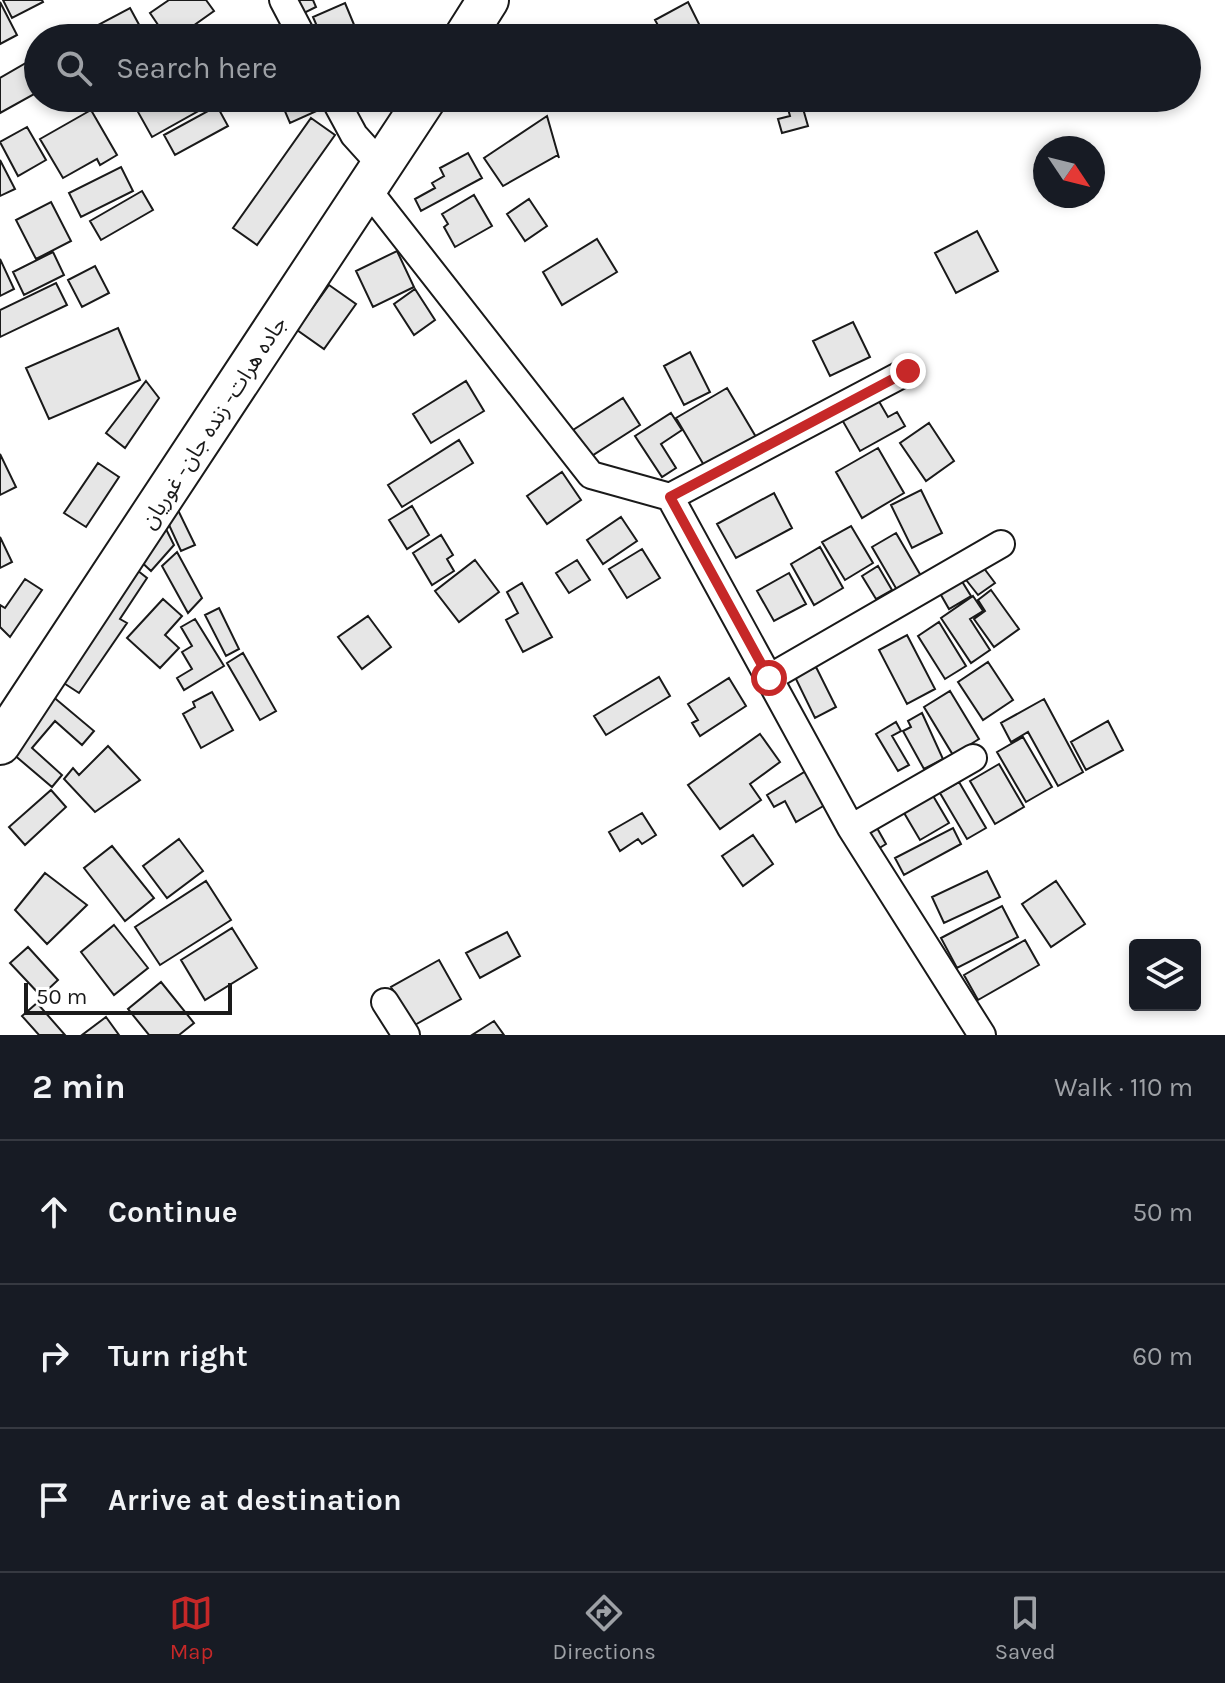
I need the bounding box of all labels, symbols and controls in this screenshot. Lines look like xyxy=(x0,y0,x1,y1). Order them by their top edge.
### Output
search box xyxy=(24,24,1201,112)
icon: search xyxy=(52,46,96,90)
text: Search here xyxy=(116,50,277,86)
north arrow xyxy=(1033,136,1105,208)
street label: جاده هرات- زنده جان- غوریان xyxy=(135,311,292,534)
route end xyxy=(890,353,926,389)
route start xyxy=(751,660,787,696)
map controls xyxy=(1129,939,1201,1011)
button: layers xyxy=(1129,939,1201,1011)
scale bar xyxy=(24,979,232,1015)
text: 50 m xyxy=(36,984,87,1010)
text: 2 min xyxy=(32,1067,126,1107)
text: Walk · 110 m xyxy=(1054,1072,1193,1103)
icon: ahead xyxy=(32,1190,76,1234)
text: Continue xyxy=(108,1194,238,1230)
text: 50 m xyxy=(1132,1197,1193,1228)
icon: right xyxy=(32,1334,76,1378)
text: Turn right xyxy=(108,1338,248,1374)
text: 60 m xyxy=(1132,1341,1193,1372)
icon: arrive xyxy=(32,1478,76,1522)
text: Arrive at destination xyxy=(108,1482,402,1518)
tab: Map xyxy=(169,1591,213,1665)
tab: Directions xyxy=(552,1591,656,1665)
tab: Saved xyxy=(995,1591,1056,1665)

